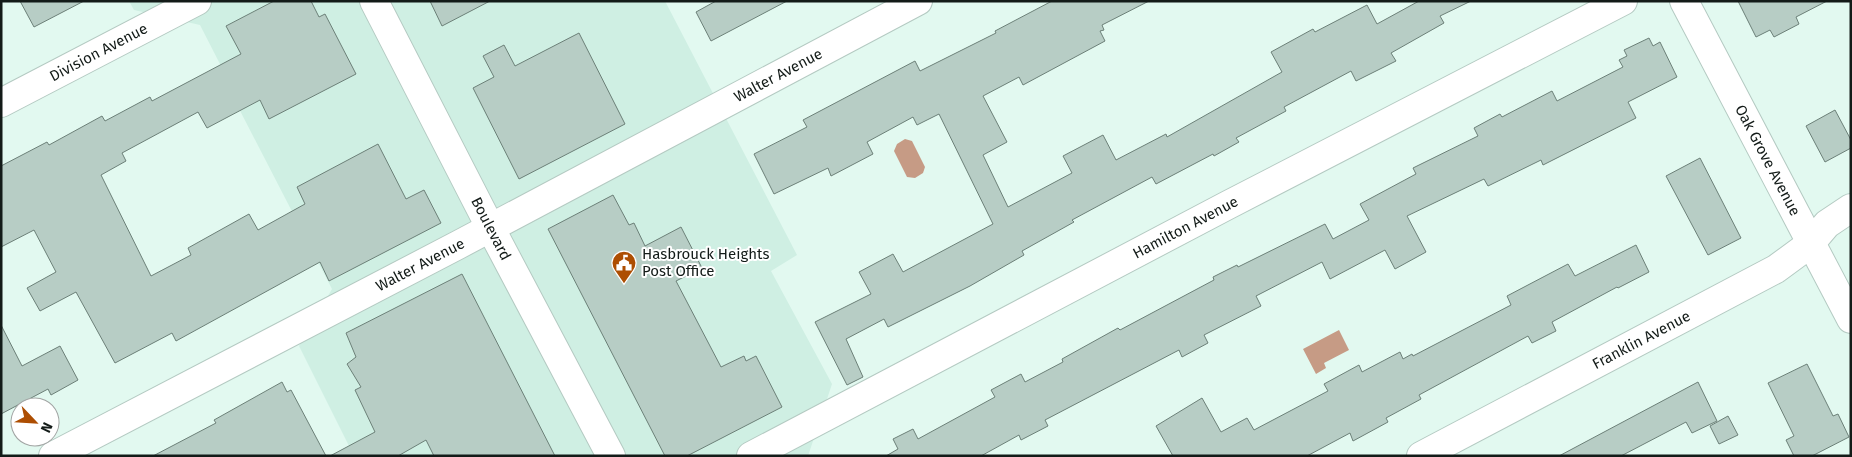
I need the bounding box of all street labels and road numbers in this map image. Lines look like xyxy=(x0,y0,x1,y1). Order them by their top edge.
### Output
street label: Division Avenue xyxy=(46,19,151,85)
street label: Walter Avenue xyxy=(731,44,825,106)
street label: Oak Grove Avenue xyxy=(1731,102,1804,219)
street label: Hamilton Avenue xyxy=(1130,192,1241,262)
street label: Boulevard xyxy=(467,194,515,263)
street label: Walter Avenue xyxy=(373,234,468,295)
street label: Franklin Avenue xyxy=(1589,307,1693,373)

